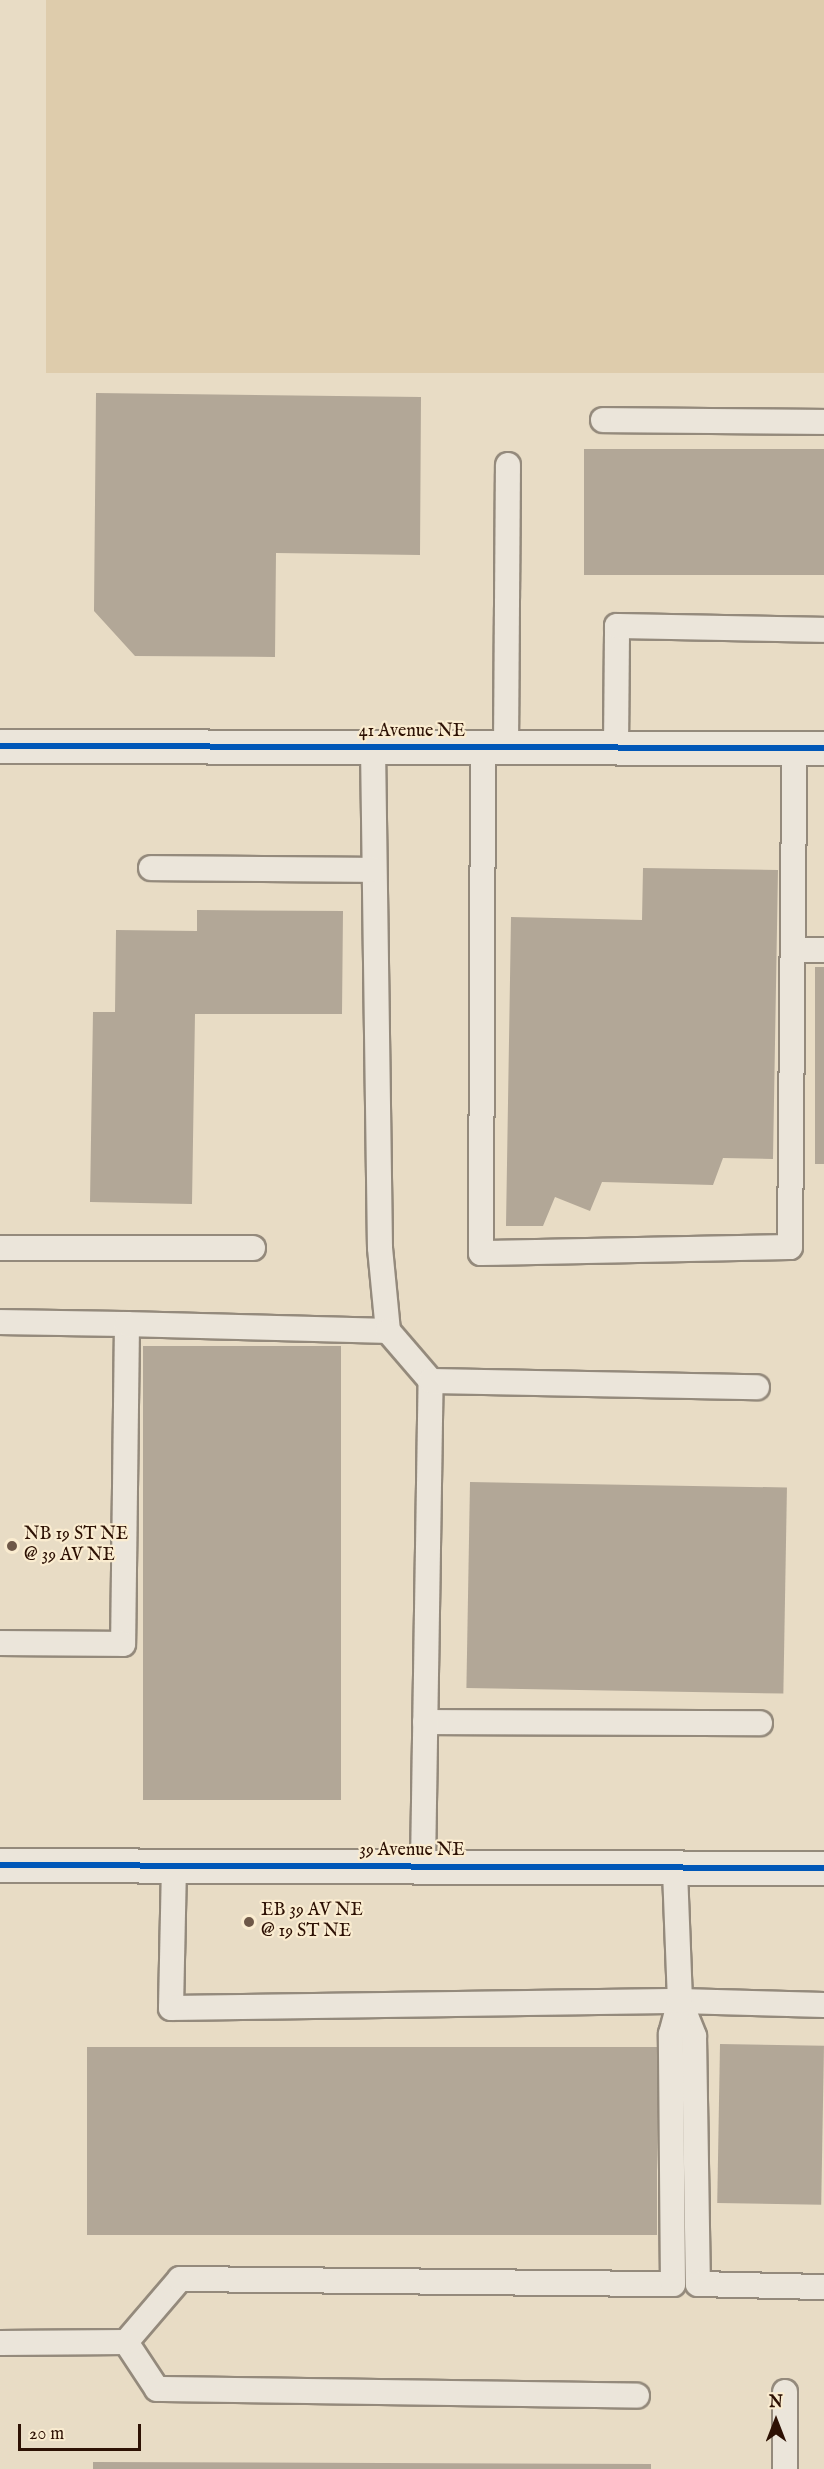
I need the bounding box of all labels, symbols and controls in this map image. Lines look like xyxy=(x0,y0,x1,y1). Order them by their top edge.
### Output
street label: 41 Avenue NE xyxy=(359,721,465,743)
place label: NB 19 ST NE @ 39 AV NE xyxy=(24,1525,128,1568)
marker: NB 19 ST NE @ 39 AV NE xyxy=(5,1539,19,1553)
street label: 39 Avenue NE xyxy=(359,1840,465,1862)
place label: EB 39 AV NE @ 19 ST NE xyxy=(261,1901,363,1944)
marker: EB 39 AV NE @ 19 ST NE xyxy=(242,1915,256,1929)
north arrow xyxy=(746,2391,806,2451)
text: N xyxy=(769,2393,783,2413)
scale bar xyxy=(21,2412,144,2450)
text: 20 m xyxy=(29,2423,64,2446)

